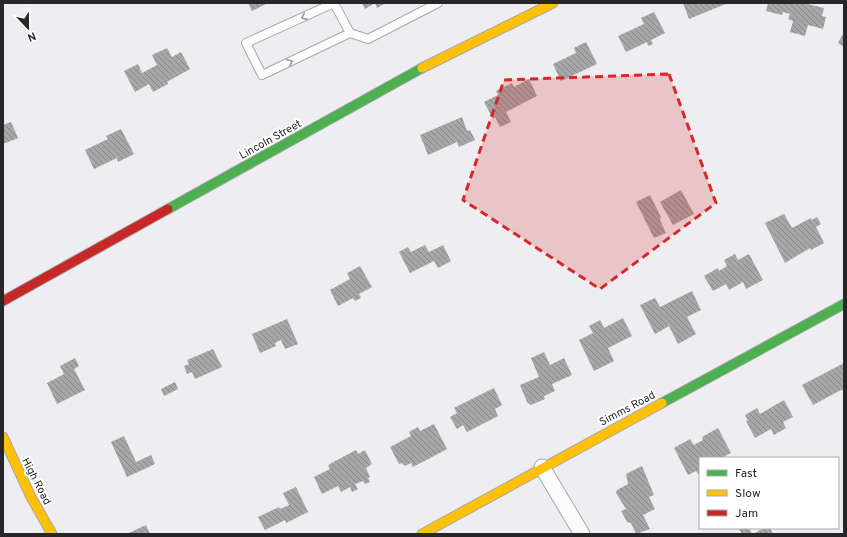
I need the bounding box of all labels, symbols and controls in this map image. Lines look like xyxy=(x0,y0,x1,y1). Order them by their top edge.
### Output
north arrow xyxy=(8,8,48,48)
one-way arrow xyxy=(301,12,309,20)
text: N xyxy=(25,28,38,44)
one-way arrow xyxy=(285,59,293,67)
street label: Lincoln Street xyxy=(237,117,304,163)
street label: Simms Road xyxy=(597,388,658,429)
street label: High Road xyxy=(18,456,54,507)
legend xyxy=(699,457,839,529)
text: Fast xyxy=(735,466,757,482)
text: Slow xyxy=(735,486,761,502)
text: Jam xyxy=(735,506,758,522)

